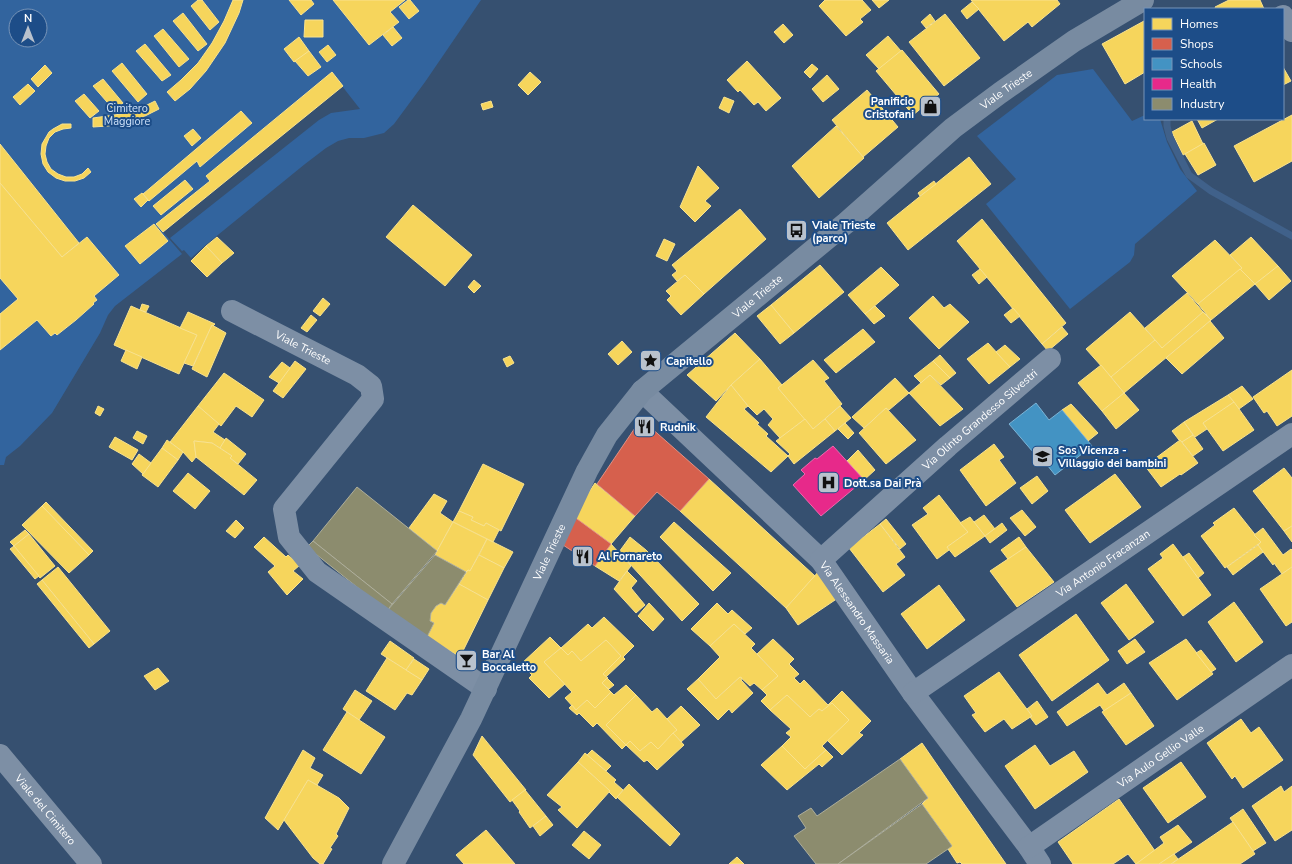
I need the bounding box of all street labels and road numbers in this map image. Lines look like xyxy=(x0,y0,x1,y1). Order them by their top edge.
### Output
street label: Viale Trieste xyxy=(976,66,1036,114)
street label: Viale Trieste xyxy=(728,271,786,322)
street label: Viale Trieste xyxy=(272,327,334,369)
street label: Via Olinto Grandesso Silvestri xyxy=(918,366,1041,474)
street label: Viale Trieste xyxy=(529,521,569,584)
street label: Via Antonio Fracanzan xyxy=(1052,526,1153,602)
street label: Via Alessandro Massaria xyxy=(815,558,898,667)
street label: Via Aulo Gellio Valle xyxy=(1114,721,1207,792)
street label: Viale del Cimitero xyxy=(11,771,79,848)

